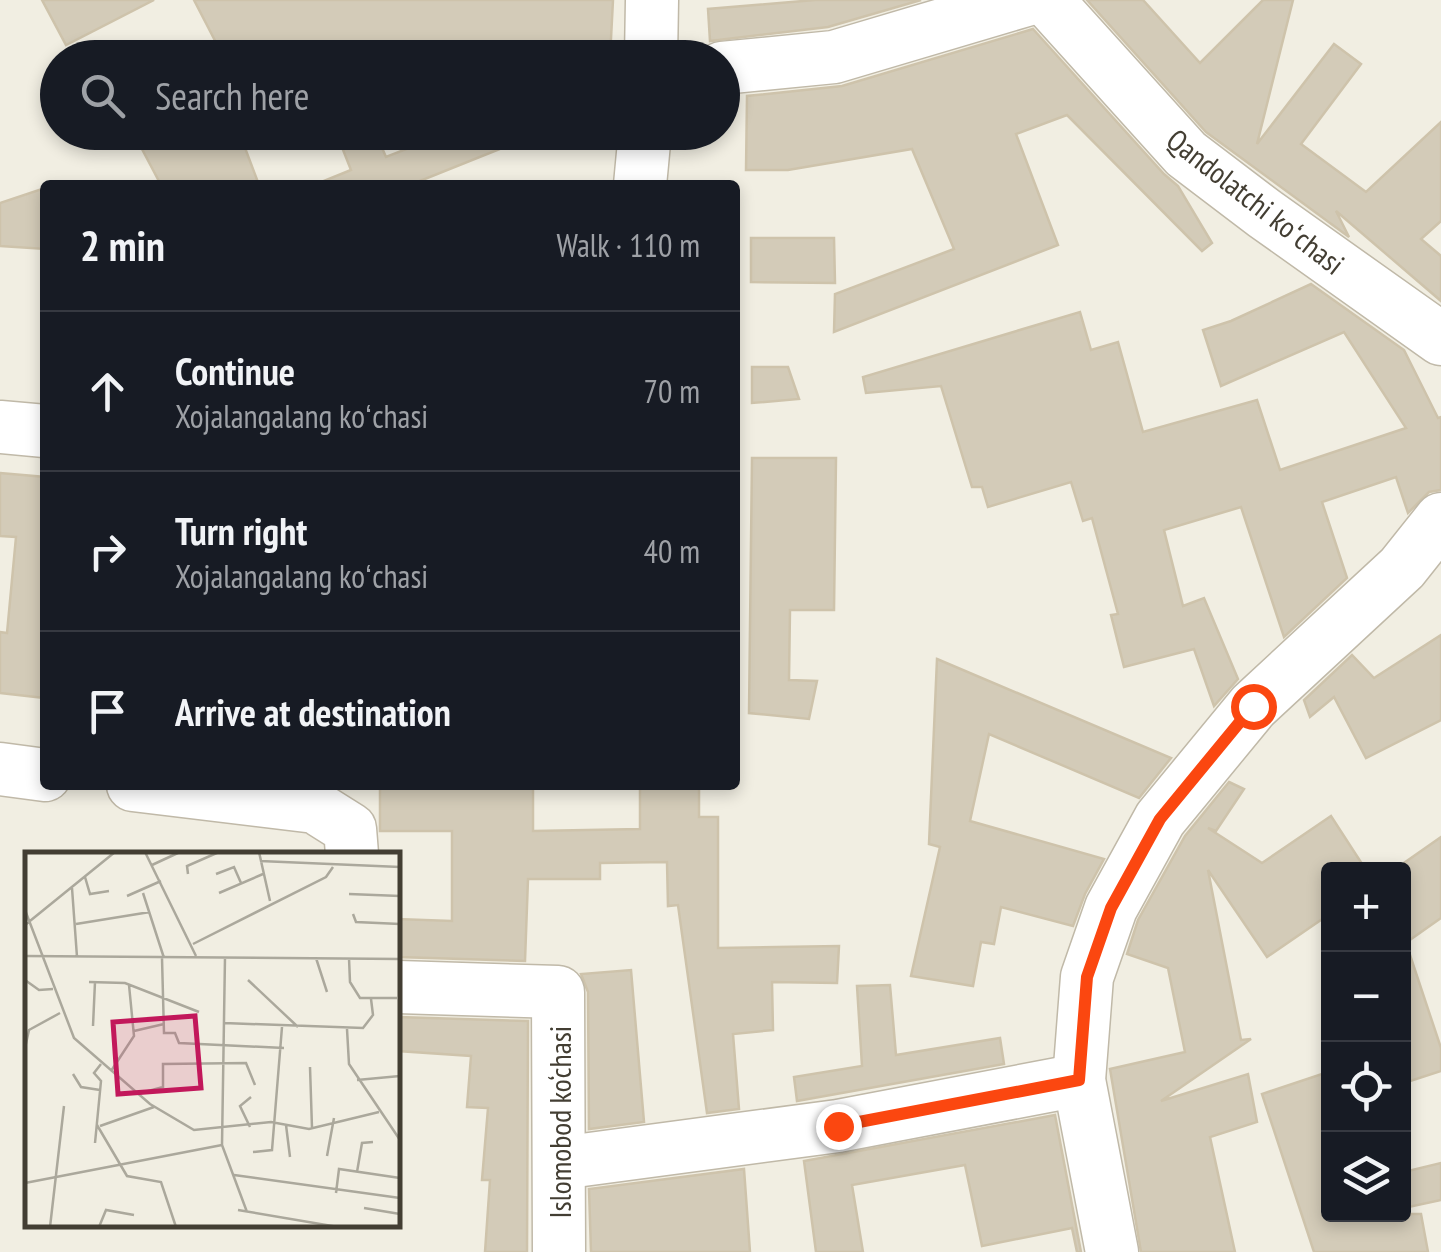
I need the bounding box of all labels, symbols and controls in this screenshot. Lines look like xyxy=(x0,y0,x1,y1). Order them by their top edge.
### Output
search box xyxy=(40,40,740,150)
icon: search xyxy=(75,68,130,123)
text: Search here xyxy=(155,71,309,120)
street label: Qandolatchi koʻchasi xyxy=(1159,119,1353,283)
text: 2 min xyxy=(80,218,165,273)
text: Walk · 110 m xyxy=(556,224,700,266)
text: Continue xyxy=(175,346,295,395)
icon: ahead xyxy=(80,364,135,419)
text: 70 m xyxy=(644,370,700,412)
text: Xojalangalang koʻchasi xyxy=(175,395,428,437)
text: Turn right xyxy=(175,506,307,555)
icon: right xyxy=(80,524,135,579)
text: 40 m xyxy=(644,530,700,572)
text: Xojalangalang koʻchasi xyxy=(175,555,428,597)
icon: arrive xyxy=(80,684,135,739)
route start xyxy=(1231,684,1277,730)
text: Arrive at destination xyxy=(175,687,451,736)
inset map xyxy=(25,852,400,1227)
map controls xyxy=(1321,862,1411,1222)
button: + xyxy=(1321,862,1411,952)
button: − xyxy=(1321,952,1411,1042)
street label: Islomobod ko‘chasi xyxy=(540,1026,579,1218)
button: locate xyxy=(1321,1042,1411,1132)
route end xyxy=(816,1104,862,1150)
button: layers xyxy=(1321,1132,1411,1222)

